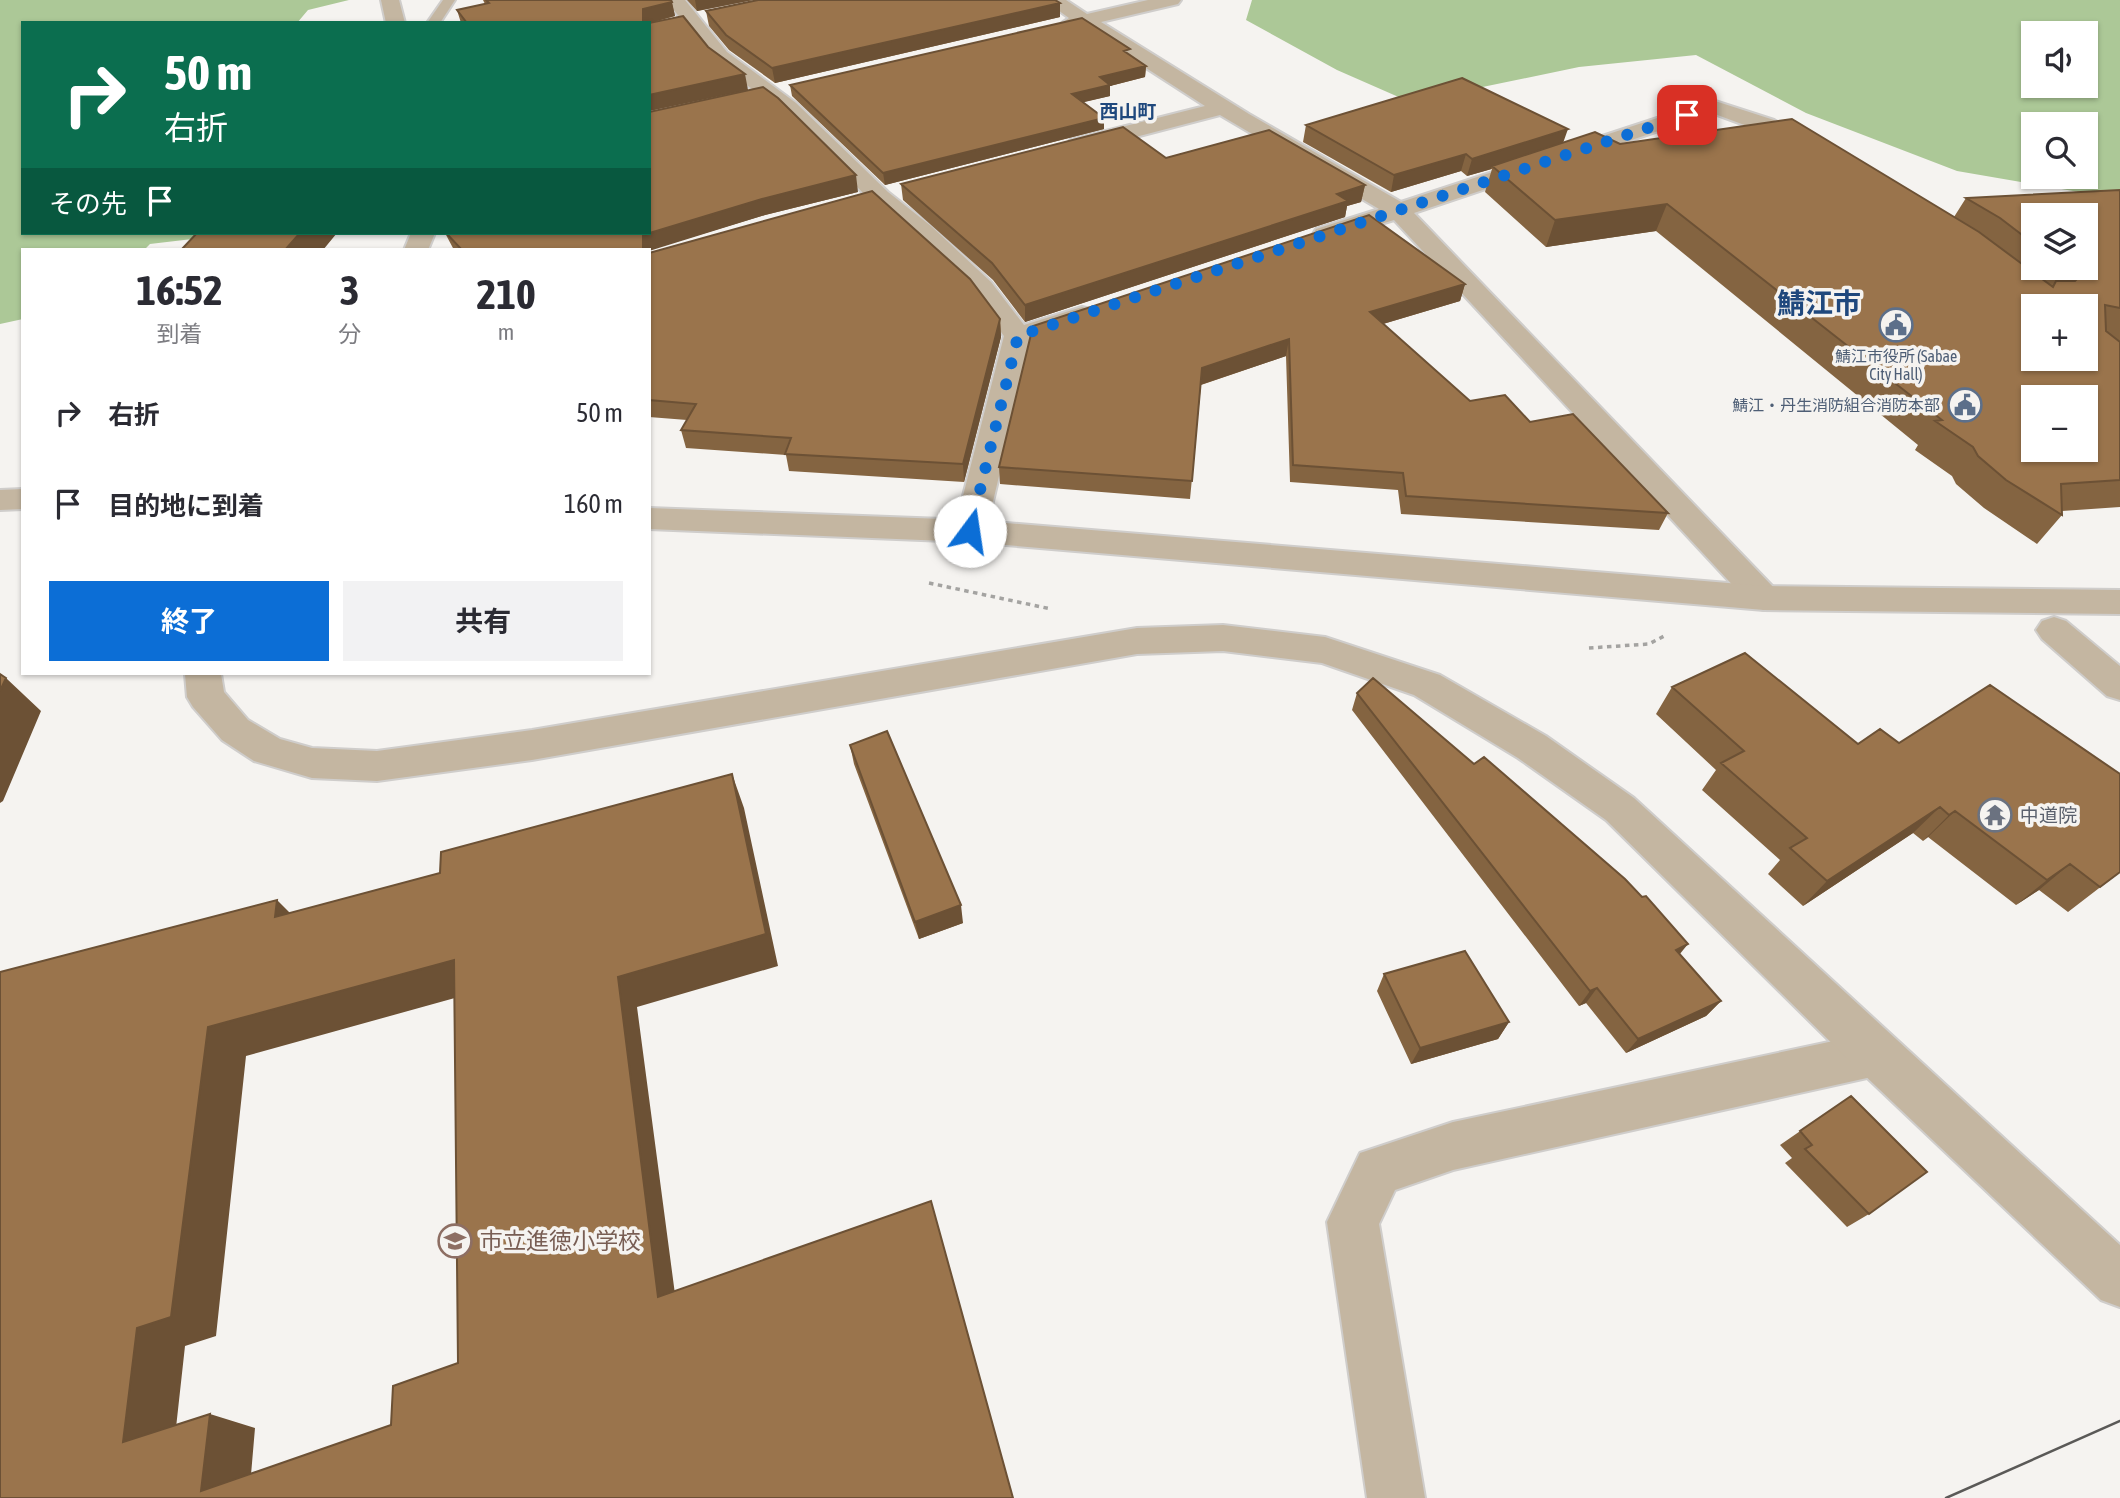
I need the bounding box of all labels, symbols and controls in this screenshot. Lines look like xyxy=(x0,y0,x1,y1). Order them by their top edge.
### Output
map controls xyxy=(2021,21,2098,462)
button: sound xyxy=(2021,21,2098,98)
text: 50 m xyxy=(164,44,252,100)
icon: right xyxy=(49,49,140,140)
pin xyxy=(1657,85,1717,145)
icon: arrive xyxy=(1668,96,1706,134)
district label: 西山町 xyxy=(1099,100,1157,122)
text: 右折 xyxy=(164,109,228,146)
button: search xyxy=(2021,112,2098,189)
icon: arrive xyxy=(141,182,179,220)
text: その先 xyxy=(49,189,127,219)
button: layers xyxy=(2021,203,2098,280)
text: 16:52 xyxy=(136,266,223,314)
text: 3 xyxy=(340,266,359,314)
text: 210 xyxy=(476,270,536,318)
district label: 鯖江市 xyxy=(1777,287,1861,319)
button: + xyxy=(2021,294,2098,371)
public building icon: 鯖江市役所 (Sabae City Hall) xyxy=(1877,306,1915,344)
text: m xyxy=(498,319,514,345)
text: 到着 xyxy=(157,321,203,347)
text: 分 xyxy=(338,321,361,347)
place label: 鯖江市役所 (Sabae City Hall) xyxy=(1835,347,1957,384)
button: − xyxy=(2021,385,2098,462)
public building icon: 鯖江・丹生消防組合消防本部 xyxy=(1946,386,1984,424)
icon: right xyxy=(49,394,87,432)
place label: 鯖江・丹生消防組合消防本部 xyxy=(1732,396,1940,414)
text: 50 m xyxy=(576,398,623,428)
text: 右折 xyxy=(108,400,160,430)
icon: arrive xyxy=(49,485,87,523)
text: 160 m xyxy=(564,489,623,519)
text: 目的地に到着 xyxy=(108,491,264,521)
position arrow xyxy=(933,494,1007,568)
button: 終了 xyxy=(49,581,329,661)
button: 共有 xyxy=(343,581,623,661)
temple icon: 中道院 xyxy=(1976,796,2014,834)
place label: 中道院 xyxy=(2020,804,2077,826)
school or university icon: 市立進徳小学校 xyxy=(436,1222,474,1260)
place label: 市立進徳小学校 xyxy=(480,1228,641,1254)

